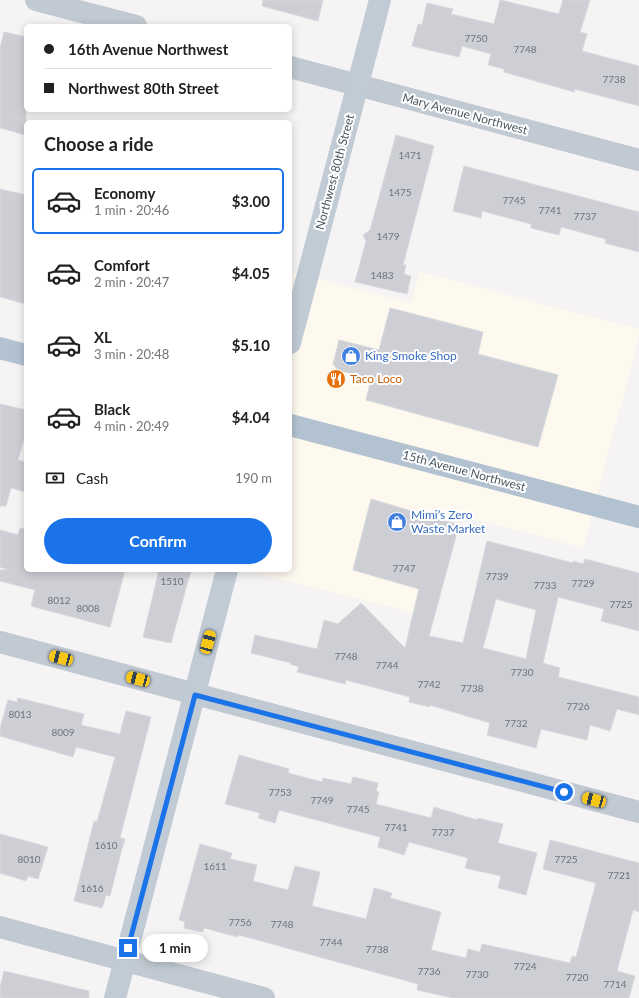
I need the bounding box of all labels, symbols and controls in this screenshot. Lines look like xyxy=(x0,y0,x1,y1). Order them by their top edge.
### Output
house number: 7750 xyxy=(464,32,488,44)
text: 16th Avenue Northwest xyxy=(68,40,228,58)
house number: 7748 xyxy=(513,43,537,55)
house number: 7738 xyxy=(602,73,626,85)
text: Northwest 80th Street xyxy=(68,79,219,97)
street label: Mary Avenue Northwest xyxy=(401,90,530,138)
street label: Northwest 80th Street xyxy=(312,112,357,231)
text: Choose a ride xyxy=(44,133,153,155)
house number: 1471 xyxy=(398,149,422,161)
icon: car xyxy=(46,183,82,219)
text: Economy xyxy=(94,184,155,202)
house number: 1475 xyxy=(388,186,412,198)
text: $3.00 xyxy=(232,192,270,210)
house number: 7745 xyxy=(502,194,526,206)
text: 1 min · 20:46 xyxy=(94,202,169,218)
house number: 7741 xyxy=(538,204,562,216)
house number: 7737 xyxy=(573,210,597,222)
house number: 1479 xyxy=(376,230,400,242)
icon: car xyxy=(46,255,82,291)
text: Comfort xyxy=(94,256,150,274)
text: $4.05 xyxy=(232,264,270,282)
house number: 1483 xyxy=(370,269,394,281)
text: 2 min · 20:47 xyxy=(94,274,169,290)
icon: car xyxy=(46,327,82,363)
text: XL xyxy=(94,328,112,346)
text: $5.10 xyxy=(232,336,270,354)
shop icon: King Smoke Shop xyxy=(340,345,362,367)
text: 3 min · 20:48 xyxy=(94,346,169,362)
place label: King Smoke Shop xyxy=(365,348,457,363)
restaurant icon: Taco Loco xyxy=(325,368,347,390)
place label: Taco Loco xyxy=(350,371,402,386)
icon: car xyxy=(46,399,82,435)
text: Black xyxy=(94,400,130,418)
text: $4.04 xyxy=(232,408,270,426)
text: 4 min · 20:49 xyxy=(94,418,169,434)
street label: 15th Avenue Northwest xyxy=(401,447,528,494)
icon: cash xyxy=(44,467,66,489)
text: Cash xyxy=(76,469,108,487)
text: 190 m xyxy=(235,470,272,486)
place label: Mimi’s Zero Waste Market xyxy=(411,507,486,536)
shop icon: Mimi’s Zero Waste Market xyxy=(386,511,408,533)
button: Confirm xyxy=(44,518,272,564)
house number: 7747 xyxy=(392,562,416,574)
house number: 7739 xyxy=(485,570,509,582)
house number: 1510 xyxy=(160,575,184,587)
house number: 7729 xyxy=(571,577,595,589)
house number: 7733 xyxy=(533,579,557,591)
house number: 8012 xyxy=(47,594,71,606)
house number: 7725 xyxy=(609,598,633,610)
house number: 8008 xyxy=(76,602,100,614)
car xyxy=(199,629,217,655)
car xyxy=(48,649,74,667)
house number: 7748 xyxy=(334,650,358,662)
house number: 7744 xyxy=(375,659,399,671)
house number: 7730 xyxy=(510,666,534,678)
car xyxy=(125,670,151,688)
house number: 7742 xyxy=(417,678,441,690)
house number: 7738 xyxy=(460,682,484,694)
house number: 7726 xyxy=(566,700,590,712)
house number: 8013 xyxy=(8,708,32,720)
house number: 7732 xyxy=(504,717,528,729)
house number: 8009 xyxy=(51,726,75,738)
route start xyxy=(555,783,573,801)
house number: 7753 xyxy=(268,786,292,798)
car xyxy=(581,791,607,809)
house number: 7749 xyxy=(310,794,334,806)
house number: 7745 xyxy=(346,803,370,815)
house number: 7741 xyxy=(384,821,408,833)
house number: 7737 xyxy=(431,826,455,838)
house number: 1610 xyxy=(94,839,118,851)
house number: 8010 xyxy=(17,853,41,865)
house number: 7725 xyxy=(554,853,578,865)
house number: 1611 xyxy=(203,860,227,872)
house number: 7721 xyxy=(607,869,631,881)
house number: 1616 xyxy=(80,882,104,894)
house number: 7756 xyxy=(228,916,252,928)
house number: 7748 xyxy=(270,918,294,930)
callout: 1 min xyxy=(142,934,208,962)
house number: 7744 xyxy=(319,936,343,948)
route end xyxy=(119,939,137,957)
text: 1 min xyxy=(159,940,191,956)
house number: 7738 xyxy=(365,943,389,955)
house number: 7724 xyxy=(513,960,537,972)
house number: 7736 xyxy=(417,965,441,977)
house number: 7730 xyxy=(465,968,489,980)
house number: 7720 xyxy=(565,971,589,983)
house number: 7714 xyxy=(603,978,627,990)

